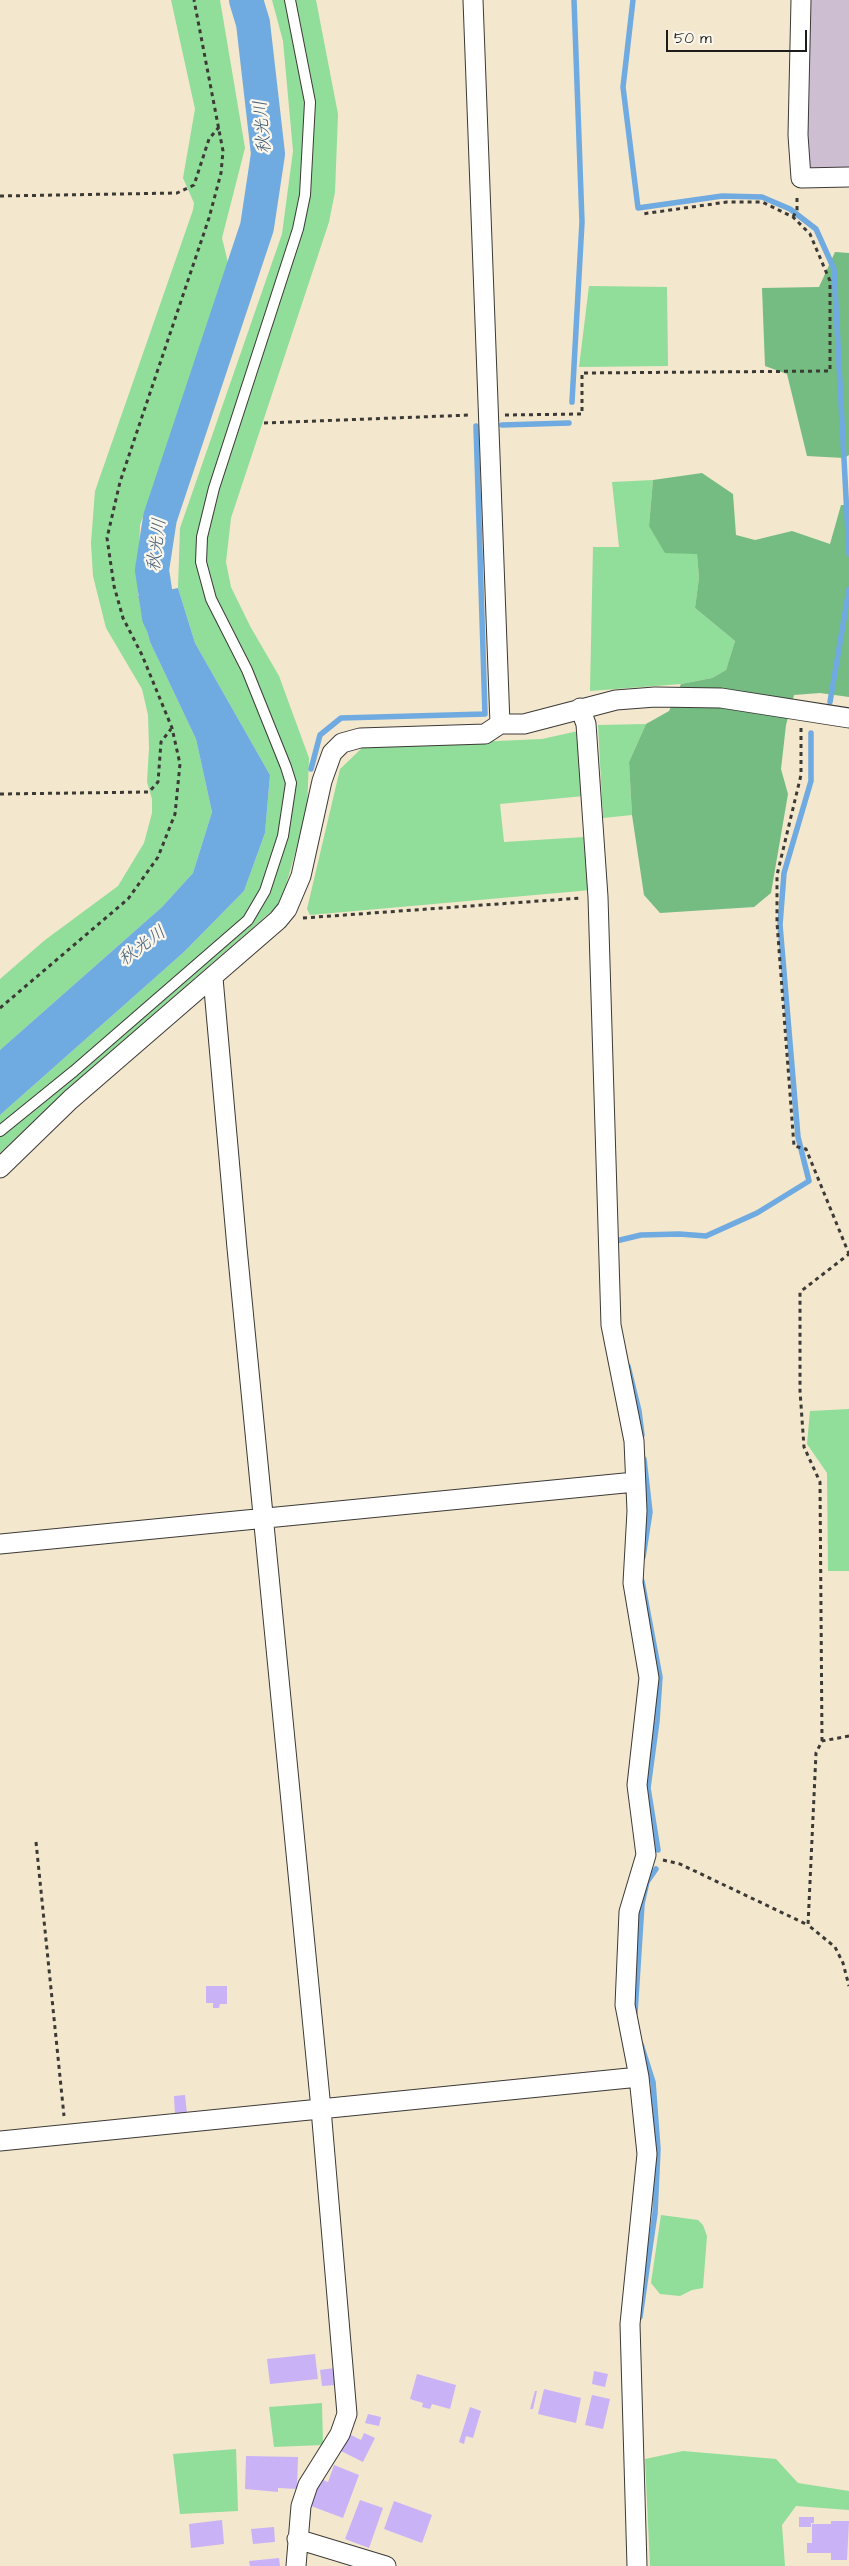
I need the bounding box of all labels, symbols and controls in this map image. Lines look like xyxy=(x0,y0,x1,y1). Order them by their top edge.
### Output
scale bar xyxy=(669,20,810,52)
text: 50 m xyxy=(674,28,712,49)
water label: 秋光川 xyxy=(251,99,277,155)
water label: 秋光川 xyxy=(144,517,172,573)
water label: 秋光川 xyxy=(115,922,171,972)

